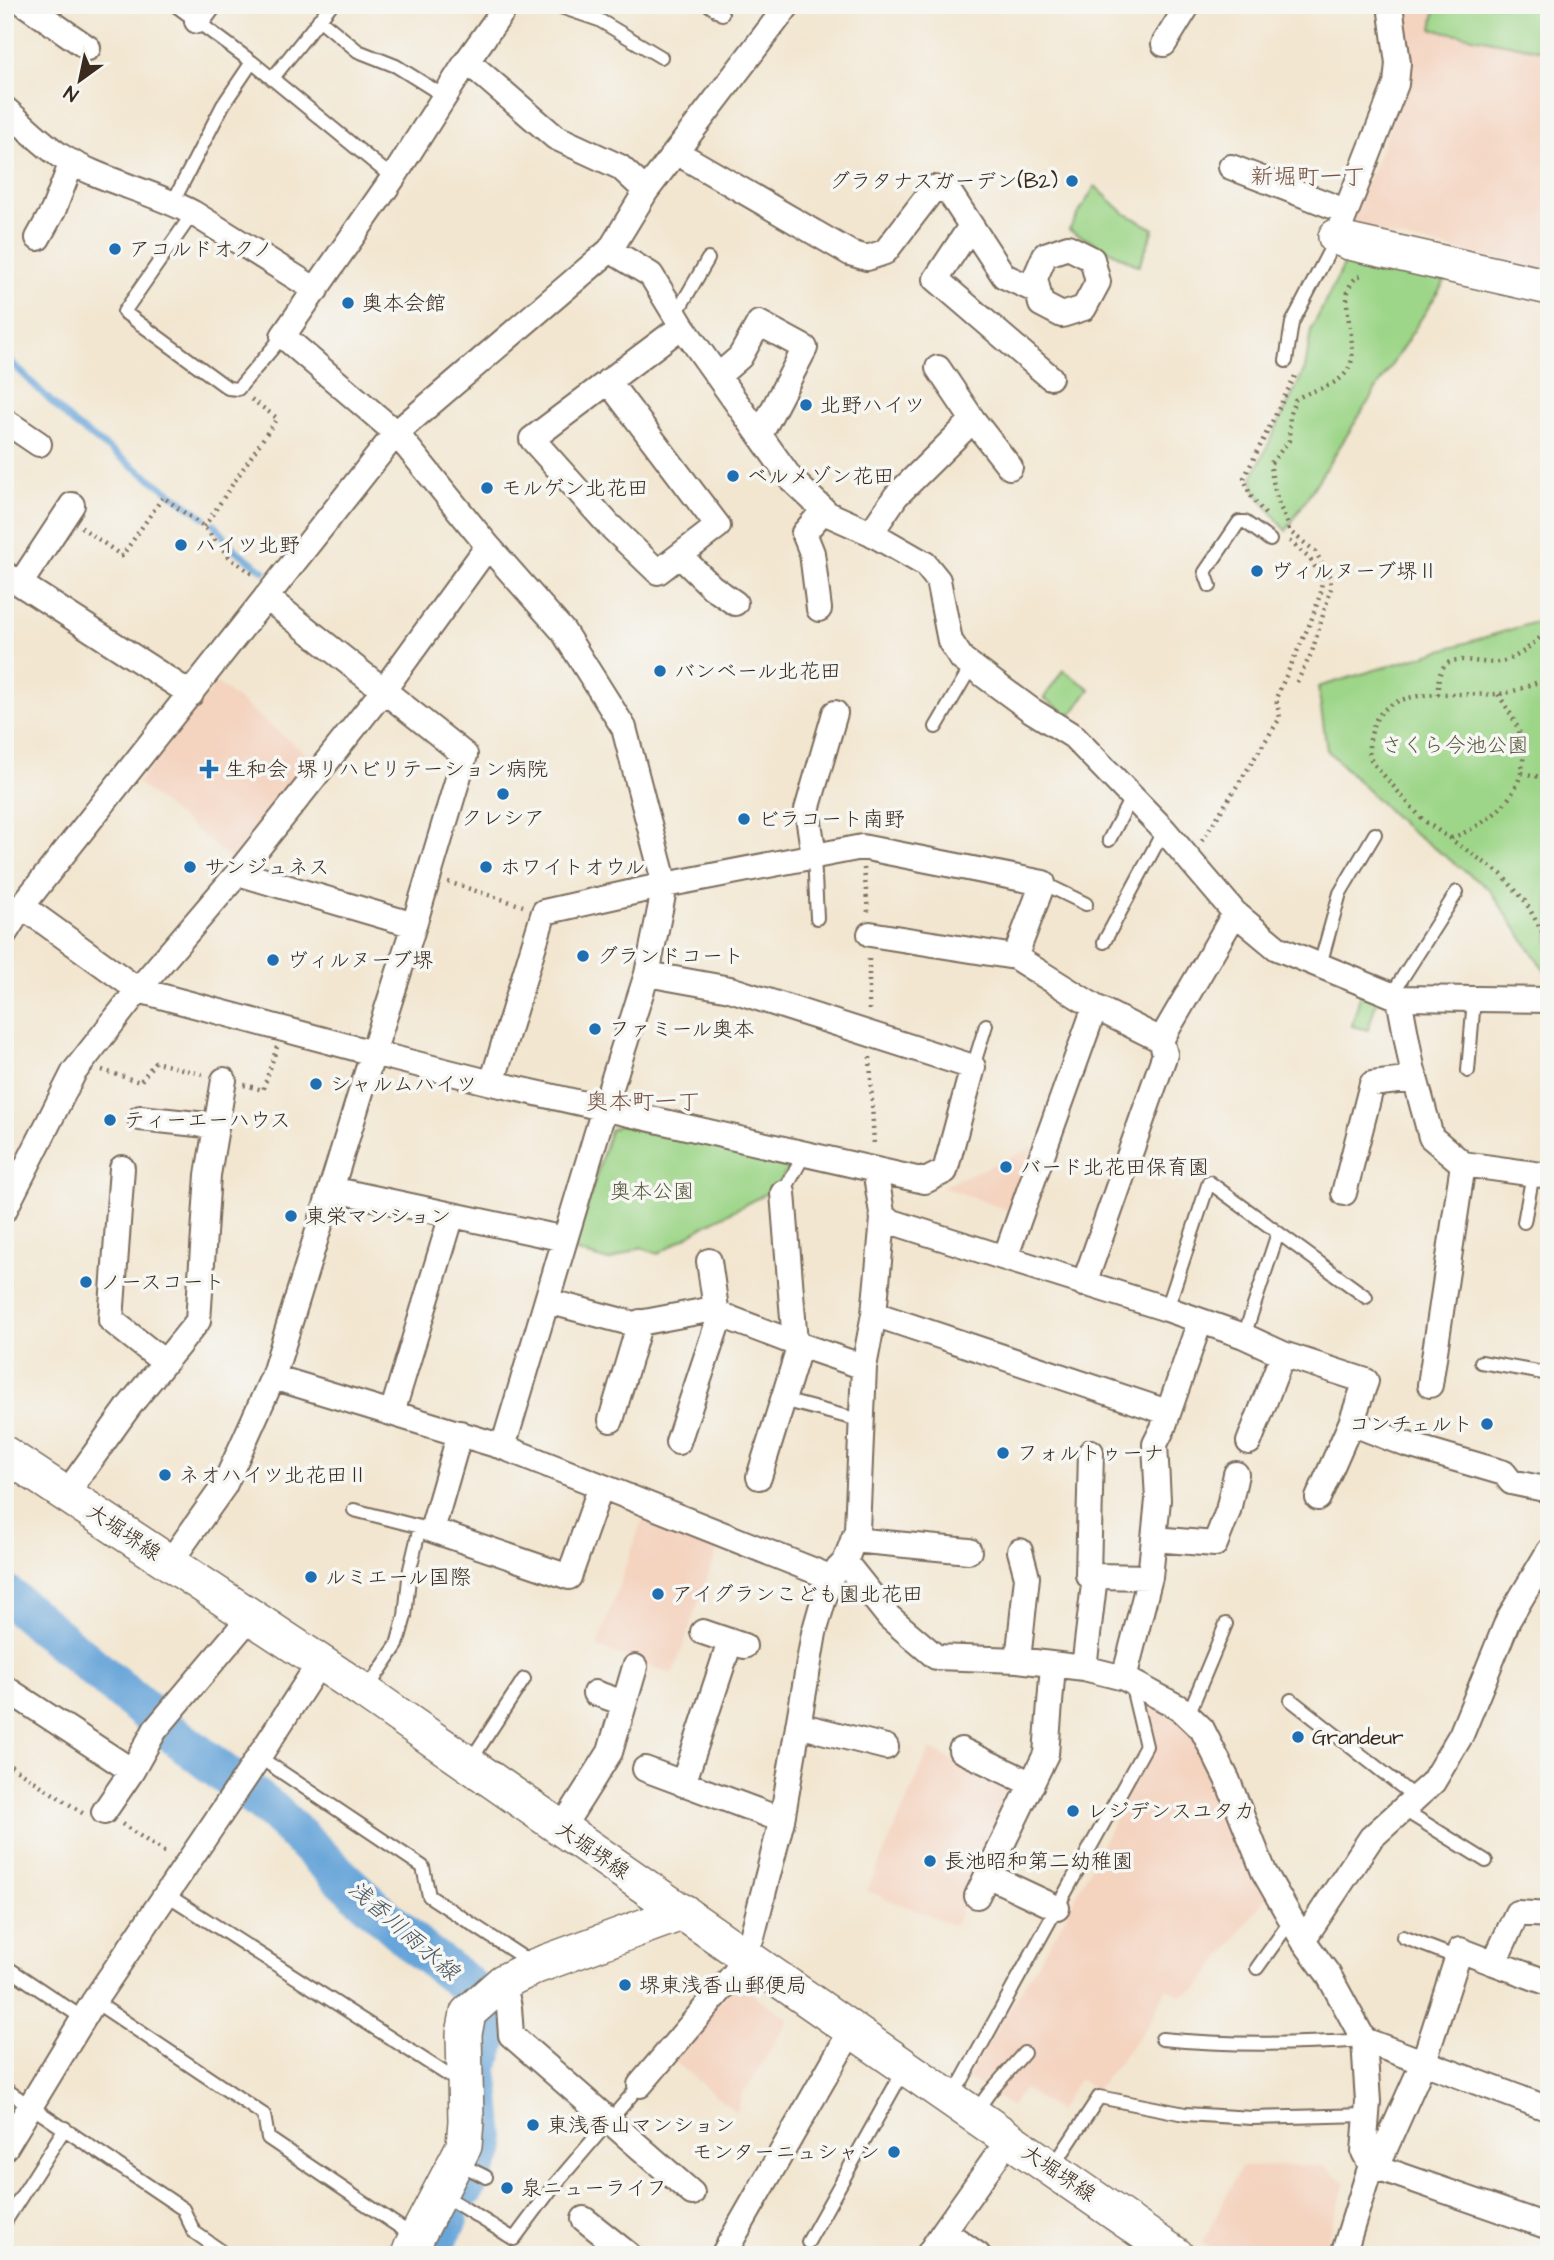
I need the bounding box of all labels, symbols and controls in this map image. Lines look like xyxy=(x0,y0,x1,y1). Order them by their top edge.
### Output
north arrow xyxy=(46,46,116,116)
text: N xyxy=(59,78,84,108)
district label: 新堀町一丁 xyxy=(1251,161,1366,193)
place label: グラタナスガーデン(B2) xyxy=(829,167,1058,196)
marker: グラタナスガーデン(B2) xyxy=(1064,173,1080,189)
place label: アコルドオクノ xyxy=(129,235,273,264)
marker: アコルドオクノ xyxy=(107,241,123,257)
place label: 奥本会館 xyxy=(362,289,446,318)
marker: 奥本会館 xyxy=(340,295,356,311)
place label: 北野ハイツ xyxy=(820,391,925,420)
marker: 北野ハイツ xyxy=(798,397,814,413)
place label: ベルメゾン花田 xyxy=(747,462,894,491)
marker: ベルメゾン花田 xyxy=(725,468,741,484)
place label: モルゲン北花田 xyxy=(501,474,648,503)
marker: モルゲン北花田 xyxy=(479,480,495,496)
place label: ハイツ北野 xyxy=(195,531,300,560)
marker: ハイツ北野 xyxy=(173,537,189,553)
place label: ヴィルヌーブ堺Ⅱ xyxy=(1271,557,1438,586)
marker: ヴィルヌーブ堺Ⅱ xyxy=(1249,563,1265,579)
place label: バンベール北花田 xyxy=(674,657,841,686)
marker: バンベール北花田 xyxy=(652,663,668,679)
park label: さくら今池公園 xyxy=(1382,731,1529,760)
place label: 生和会 堺リハビリテーション病院 xyxy=(225,755,548,784)
marker: 生和会 堺リハビリテーション病院 xyxy=(199,759,219,779)
marker: クレシア xyxy=(495,786,511,802)
place label: クレシア xyxy=(461,804,545,833)
place label: ビラコート南野 xyxy=(758,805,905,834)
marker: ビラコート南野 xyxy=(736,811,752,827)
place label: サンジュネス xyxy=(204,853,330,882)
place label: ホワイトオウル xyxy=(500,853,645,882)
marker: サンジュネス xyxy=(182,859,198,875)
marker: ホワイトオウル xyxy=(478,859,494,875)
place label: グランドコート xyxy=(597,942,744,971)
place label: ヴィルヌーブ堺 xyxy=(287,946,433,975)
marker: グランドコート xyxy=(575,948,591,964)
marker: ヴィルヌーブ堺 xyxy=(265,952,281,968)
place label: ファミール奥本 xyxy=(609,1015,754,1044)
marker: ファミール奥本 xyxy=(587,1021,603,1037)
place label: シャルムハイツ xyxy=(330,1070,477,1099)
marker: シャルムハイツ xyxy=(308,1076,324,1092)
district label: 奥本町一丁 xyxy=(586,1086,701,1118)
place label: ティーエーハウス xyxy=(124,1106,291,1135)
marker: ティーエーハウス xyxy=(102,1112,118,1128)
place label: バード北花田保育園 xyxy=(1020,1153,1209,1182)
marker: バード北花田保育園 xyxy=(998,1159,1014,1175)
park label: 奥本公園 xyxy=(610,1177,694,1206)
place label: 東栄マンション xyxy=(305,1202,451,1231)
marker: 東栄マンション xyxy=(283,1208,299,1224)
place label: ノースコート xyxy=(100,1268,225,1297)
marker: ノースコート xyxy=(78,1274,94,1290)
place label: コンチェルト xyxy=(1349,1410,1473,1439)
marker: コンチェルト xyxy=(1479,1416,1495,1432)
place label: フォルトゥーナ xyxy=(1017,1439,1164,1468)
marker: フォルトゥーナ xyxy=(995,1445,1011,1461)
place label: ネオハイツ北花田Ⅱ xyxy=(179,1461,368,1490)
marker: ネオハイツ北花田Ⅱ xyxy=(157,1467,173,1483)
street label: 大堀堺線 xyxy=(81,1497,167,1568)
place label: ルミエール国際 xyxy=(325,1563,471,1592)
marker: ルミエール国際 xyxy=(303,1569,319,1585)
place label: アイグランこども園北花田 xyxy=(672,1580,923,1609)
marker: アイグランこども園北花田 xyxy=(650,1586,666,1602)
place label: Grandeur xyxy=(1312,1723,1404,1752)
marker: Grandeur xyxy=(1290,1729,1306,1745)
place label: レジデンスユタカ xyxy=(1087,1797,1255,1826)
marker: レジデンスユタカ xyxy=(1065,1803,1081,1819)
street label: 大堀堺線 xyxy=(550,1814,635,1886)
place label: 長池昭和第二幼稚園 xyxy=(944,1847,1133,1876)
marker: 長池昭和第二幼稚園 xyxy=(922,1853,938,1869)
water label: 浅香川雨水線 xyxy=(341,1873,467,1989)
place label: 堺東浅香山郵便局 xyxy=(639,1971,807,2000)
marker: 堺東浅香山郵便局 xyxy=(617,1977,633,1993)
place label: 東浅香山マンション xyxy=(547,2111,735,2140)
marker: 東浅香山マンション xyxy=(525,2117,541,2133)
place label: モンターニュシャン xyxy=(692,2138,880,2167)
street label: 大堀堺線 xyxy=(1016,2138,1102,2209)
marker: モンターニュシャン xyxy=(886,2144,902,2160)
place label: 泉ニューライフ xyxy=(521,2174,667,2203)
marker: 泉ニューライフ xyxy=(499,2180,515,2196)

